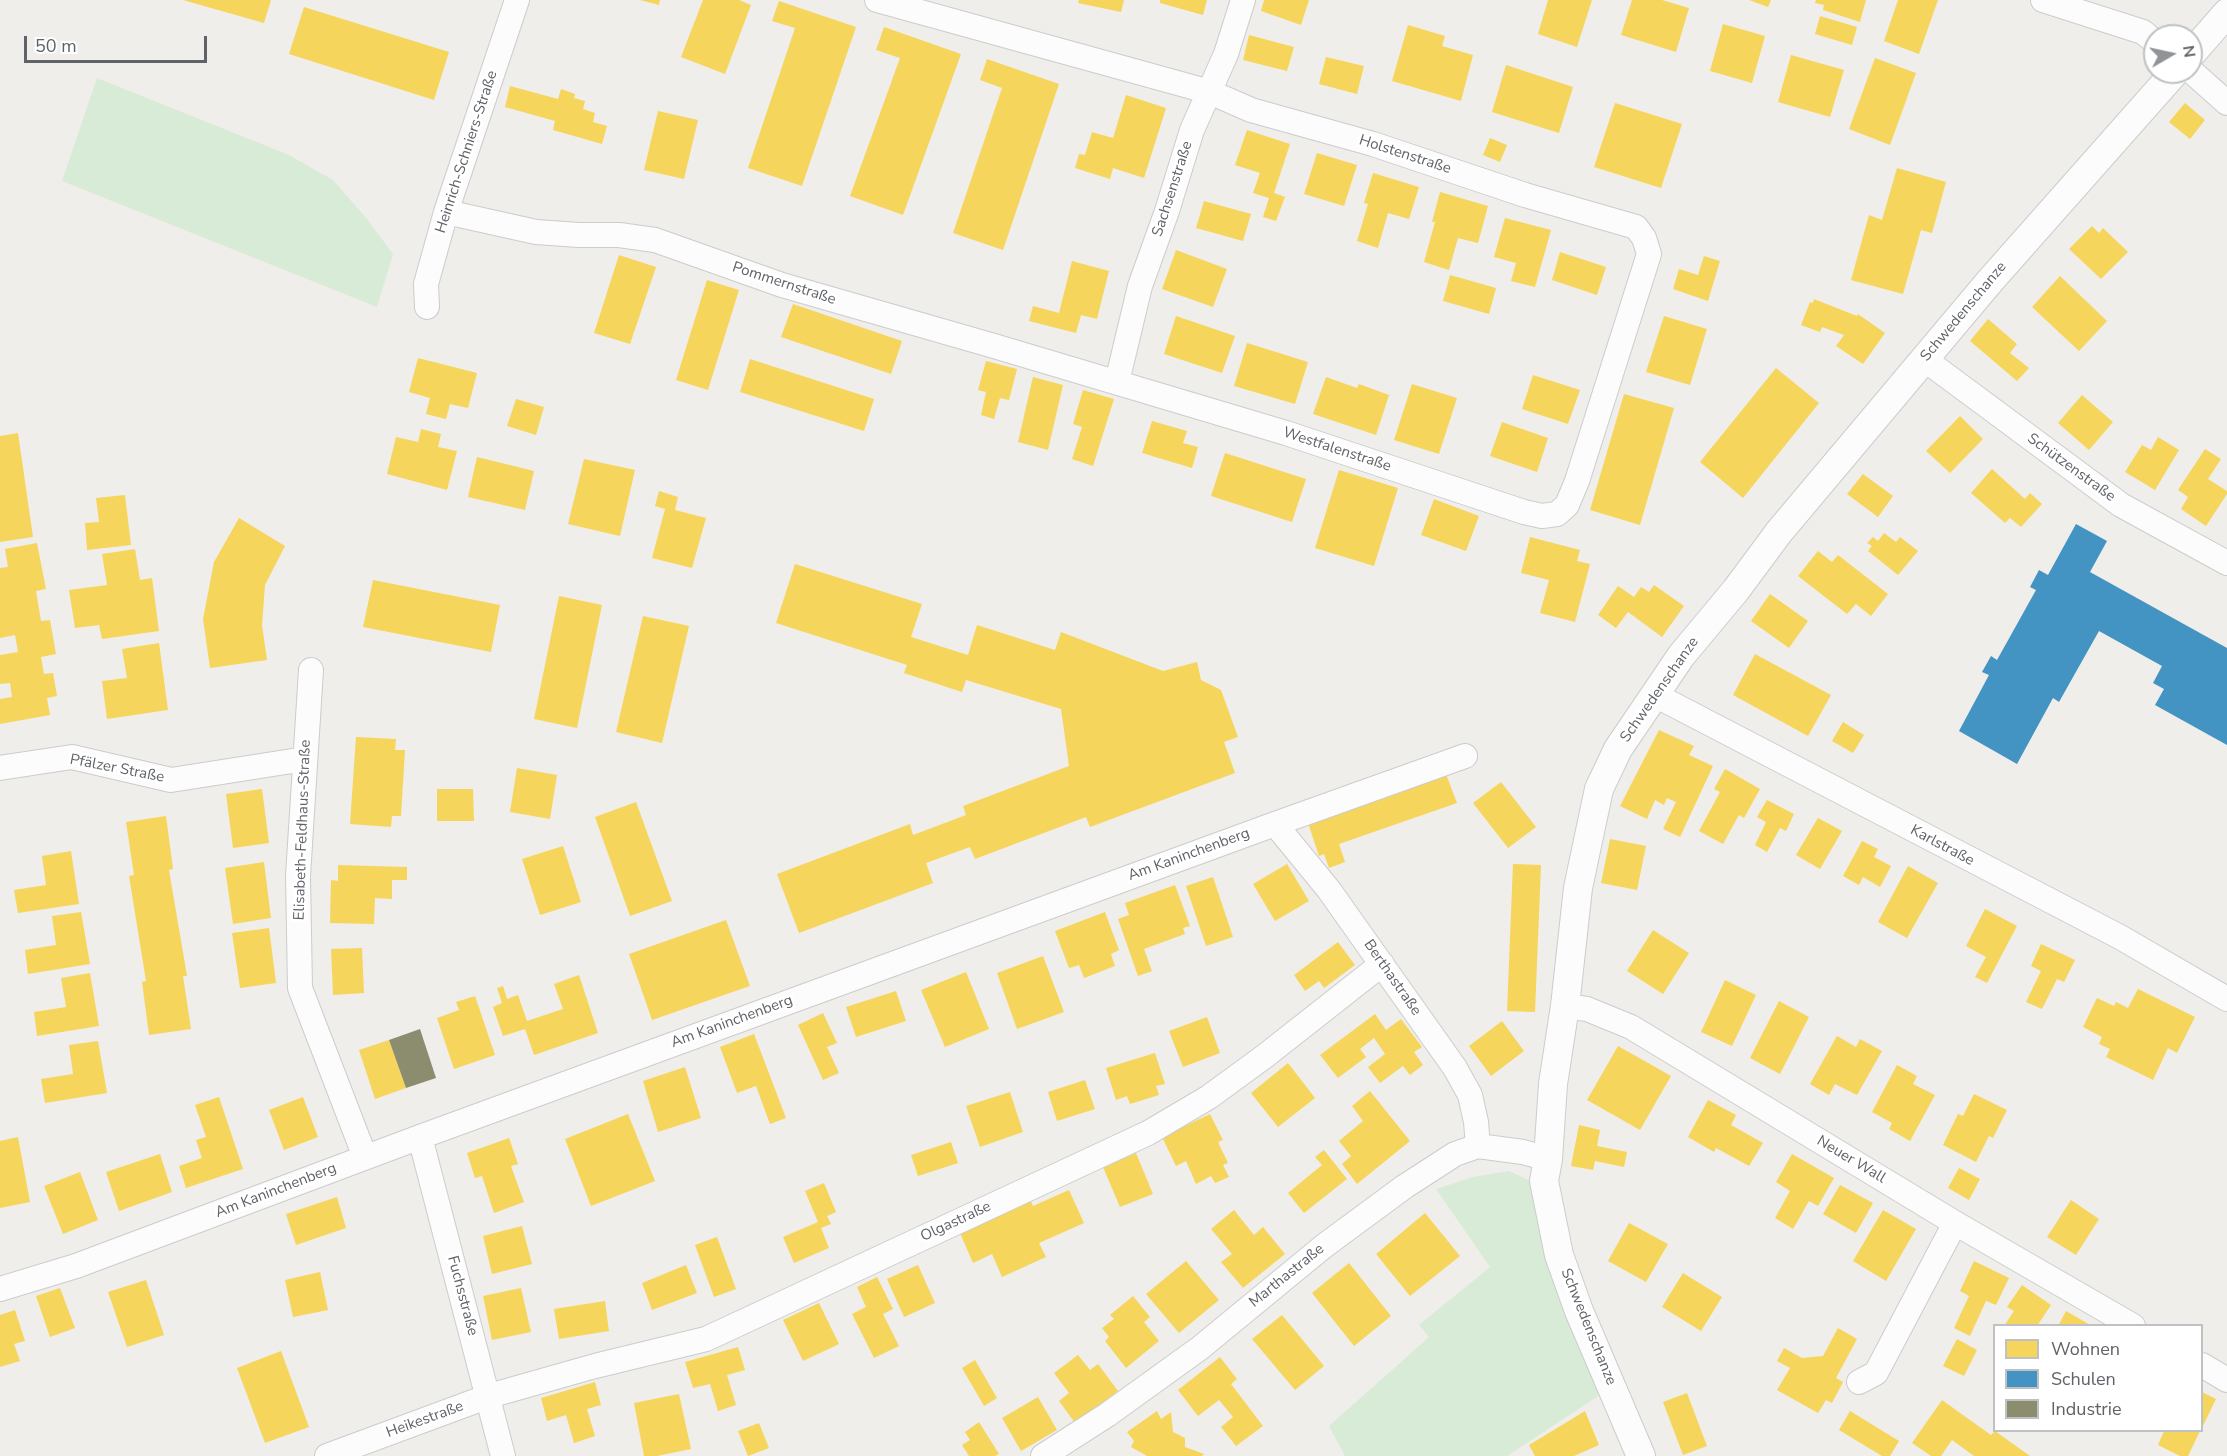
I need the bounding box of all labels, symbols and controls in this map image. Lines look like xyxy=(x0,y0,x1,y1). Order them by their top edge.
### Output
scale bar xyxy=(27,24,210,62)
north arrow xyxy=(2143,24,2203,84)
text: 50 m xyxy=(35,34,77,58)
text: N xyxy=(2177,44,2201,59)
street label: Heinrich-Schniers-Straße xyxy=(432,68,502,236)
street label: Holstenstraße xyxy=(1357,132,1453,178)
street label: Sachsenstraße xyxy=(1149,139,1197,239)
street label: Pommernstraße xyxy=(730,259,838,309)
street label: Schwedenschanze xyxy=(1917,259,2011,365)
street label: Westfalenstraße xyxy=(1281,424,1393,476)
street label: Schützenstraße xyxy=(2023,430,2119,506)
street label: Schwedenschanze xyxy=(1617,634,1703,746)
street label: Elisabeth-Feldhaus-Straße xyxy=(291,739,315,921)
street label: Pfälzer Straße xyxy=(68,751,166,787)
street label: Karlstraße xyxy=(1907,822,1977,870)
street label: Am Kaninchenberg xyxy=(1126,825,1252,885)
street label: Berthastraße xyxy=(1359,937,1425,1019)
street label: Am Kaninchenberg xyxy=(669,992,795,1052)
street label: Neuer Wall xyxy=(1813,1132,1889,1188)
street label: Am Kaninchenberg xyxy=(213,1160,339,1222)
street label: Olgastraße xyxy=(918,1198,994,1246)
street label: Marthastraße xyxy=(1246,1240,1328,1312)
street label: Fuchsstraße xyxy=(443,1254,481,1338)
street label: Schwedenschanze xyxy=(1556,1266,1620,1388)
legend xyxy=(1993,1324,2203,1432)
text: Wohnen xyxy=(2051,1337,2120,1361)
text: Schulen xyxy=(2051,1367,2116,1391)
text: Industrie xyxy=(2051,1397,2122,1421)
street label: Heikestraße xyxy=(384,1398,466,1442)

